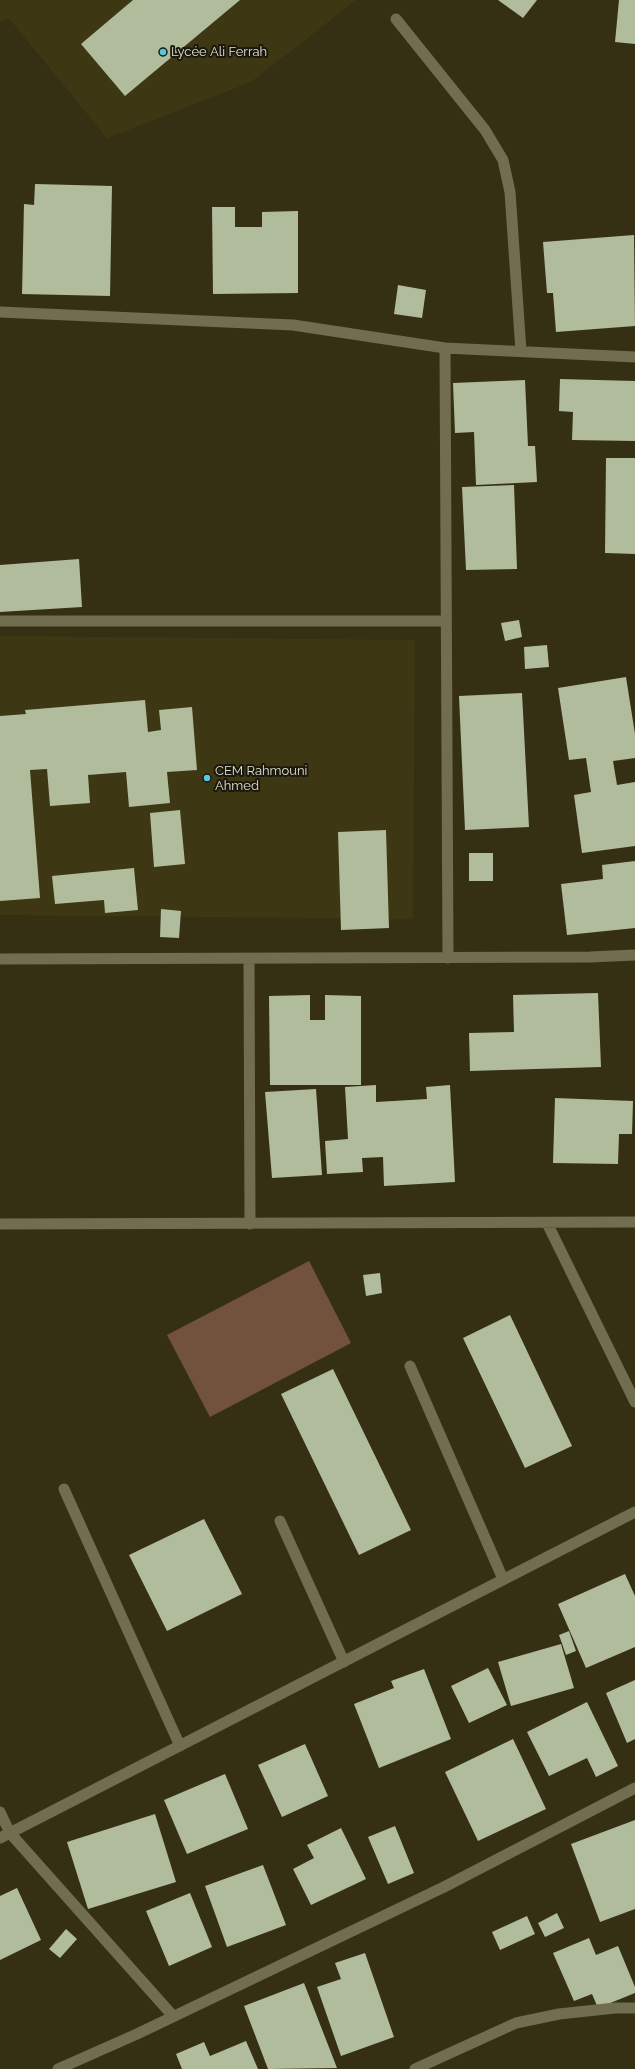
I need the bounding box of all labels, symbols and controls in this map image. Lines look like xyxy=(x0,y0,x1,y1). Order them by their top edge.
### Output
place label: Lycée Ali Ferrah xyxy=(171,44,267,60)
marker: Lycée Ali Ferrah xyxy=(158,47,168,57)
place label: CEM Rahmouni Ahmed xyxy=(215,763,307,794)
marker: CEM Rahmouni Ahmed xyxy=(202,773,212,783)

